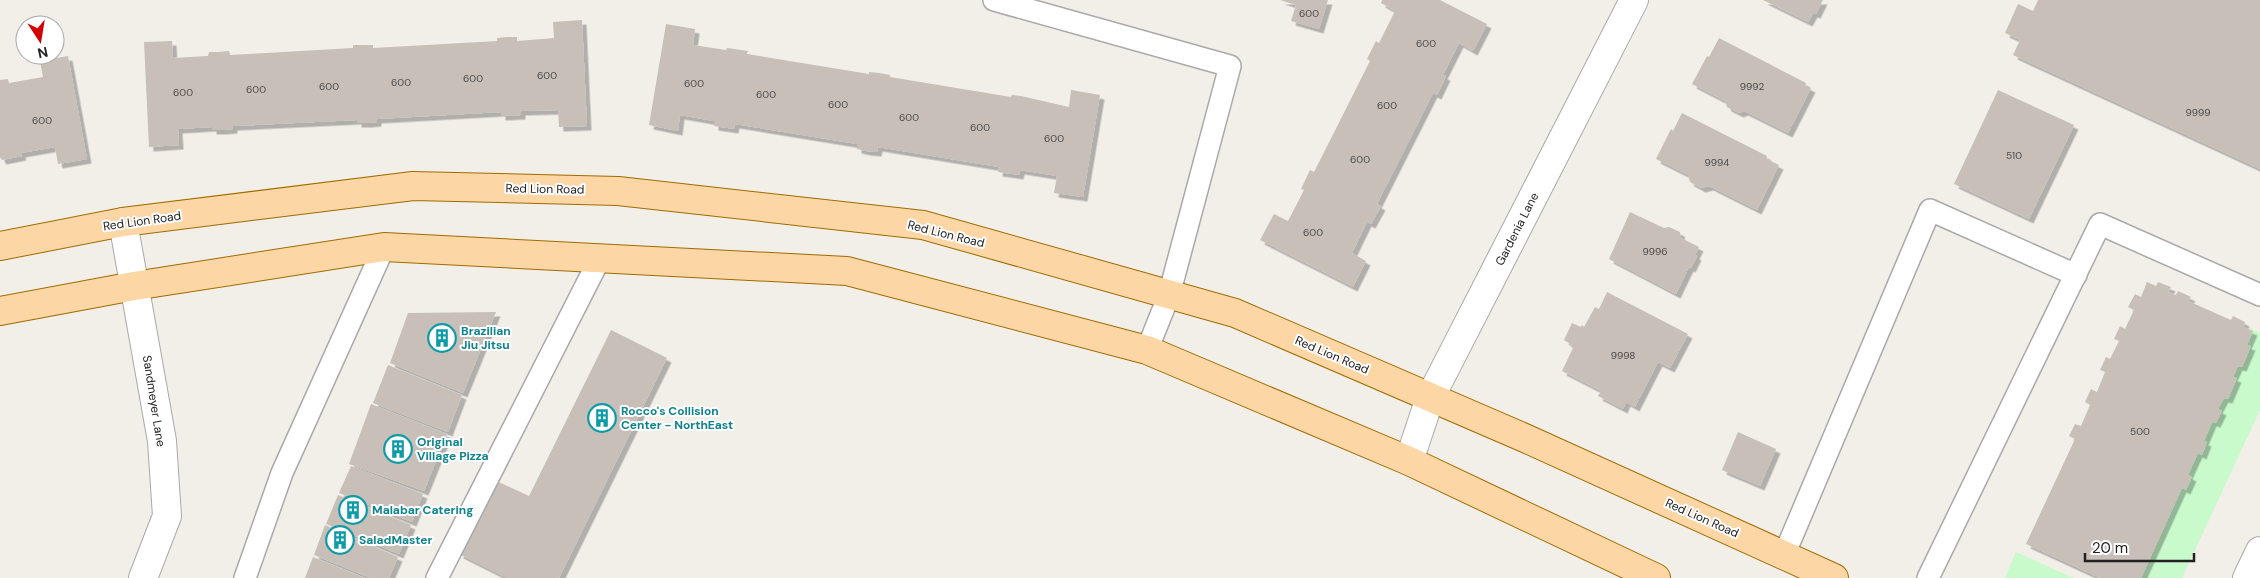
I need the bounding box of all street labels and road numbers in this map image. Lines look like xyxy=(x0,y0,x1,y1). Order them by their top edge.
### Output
street label: Red Lion Road xyxy=(506,180,584,198)
street label: Gardenia Lane xyxy=(1492,189,1542,268)
street label: Red Lion Road xyxy=(102,208,182,234)
street label: Red Lion Road xyxy=(906,217,986,251)
street label: Red Lion Road xyxy=(1293,332,1371,378)
street label: Sandmeyer Lane xyxy=(139,354,169,448)
street label: Red Lion Road xyxy=(1663,495,1741,541)

